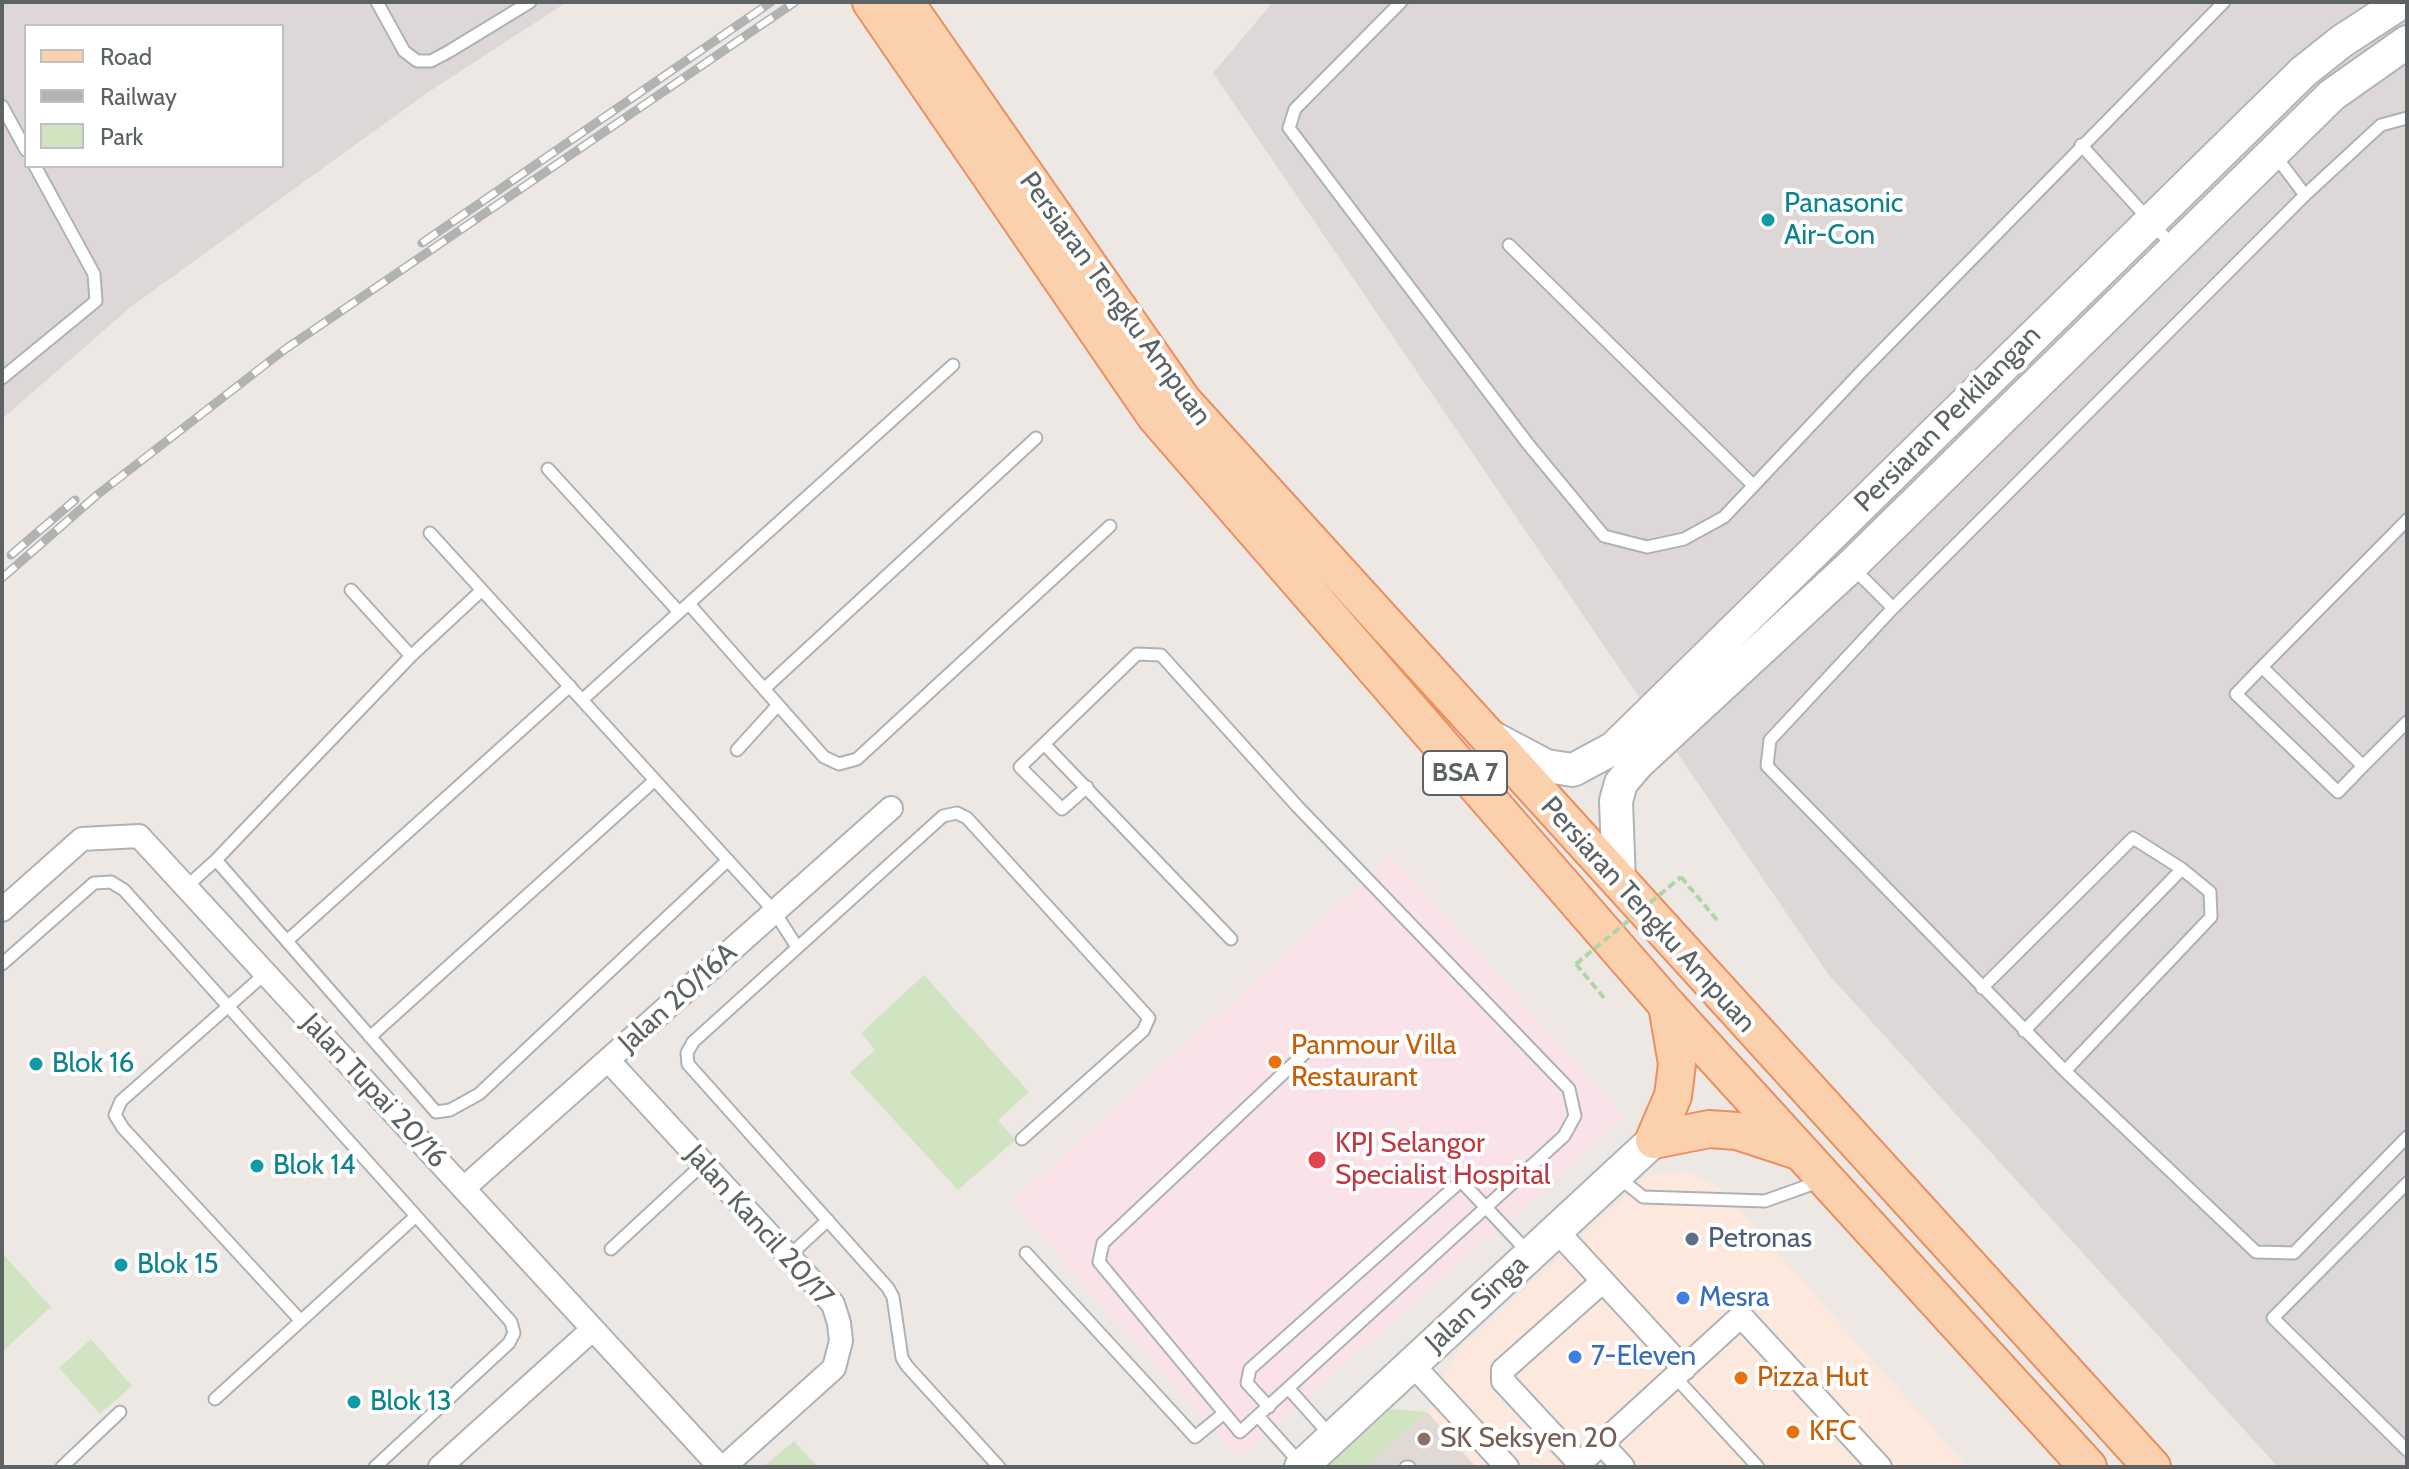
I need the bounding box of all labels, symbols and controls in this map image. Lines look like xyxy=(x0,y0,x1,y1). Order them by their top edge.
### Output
legend xyxy=(24,24,284,168)
text: Road xyxy=(100,42,152,71)
text: Railway xyxy=(100,82,177,111)
text: Park xyxy=(100,122,143,151)
street label: Persiaran Tengku Ampuan xyxy=(1012,166,1218,432)
place label: Panasonic Air-Con xyxy=(1784,187,1903,253)
marker: Panasonic Air-Con xyxy=(1759,211,1777,229)
street label: Persiaran Perkilangan xyxy=(1848,319,2048,519)
road number: BSA 7 xyxy=(1423,751,1507,795)
street label: Persiaran Tengku Ampuan xyxy=(1533,790,1763,1040)
street label: Jalan 20/16A xyxy=(612,936,744,1060)
street label: Jalan Tupai 20/16 xyxy=(294,1007,454,1175)
place label: Panmour Villa Restaurant xyxy=(1291,1029,1456,1095)
place label: Blok 16 xyxy=(52,1047,134,1081)
marker: Panmour Villa Restaurant xyxy=(1266,1053,1284,1071)
marker: Blok 16 xyxy=(27,1055,45,1073)
place label: KPJ Selangor Specialist Hospital xyxy=(1335,1127,1550,1193)
street label: Jalan Kancil 20/17 xyxy=(678,1139,840,1313)
place label: Blok 14 xyxy=(273,1149,356,1183)
marker: KPJ Selangor Specialist Hospital xyxy=(1306,1149,1328,1171)
marker: Blok 14 xyxy=(248,1157,266,1175)
place label: Petronas xyxy=(1708,1222,1812,1256)
marker: Petronas xyxy=(1683,1230,1701,1248)
place label: Blok 15 xyxy=(137,1248,219,1282)
street label: Jalan Singa xyxy=(1419,1248,1535,1360)
marker: Blok 15 xyxy=(112,1256,130,1274)
place label: Mesra xyxy=(1699,1281,1769,1315)
marker: Mesra xyxy=(1674,1289,1692,1307)
place label: 7-Eleven xyxy=(1591,1340,1696,1374)
marker: 7-Eleven xyxy=(1566,1348,1584,1366)
place label: Pizza Hut xyxy=(1757,1361,1868,1395)
marker: Pizza Hut xyxy=(1732,1369,1750,1387)
place label: Blok 13 xyxy=(370,1385,452,1419)
marker: Blok 13 xyxy=(345,1393,363,1411)
place label: KFC xyxy=(1809,1415,1857,1449)
place label: SK Seksyen 20 xyxy=(1440,1422,1618,1456)
marker: KFC xyxy=(1784,1423,1802,1441)
marker: SK Seksyen 20 xyxy=(1415,1430,1433,1448)

